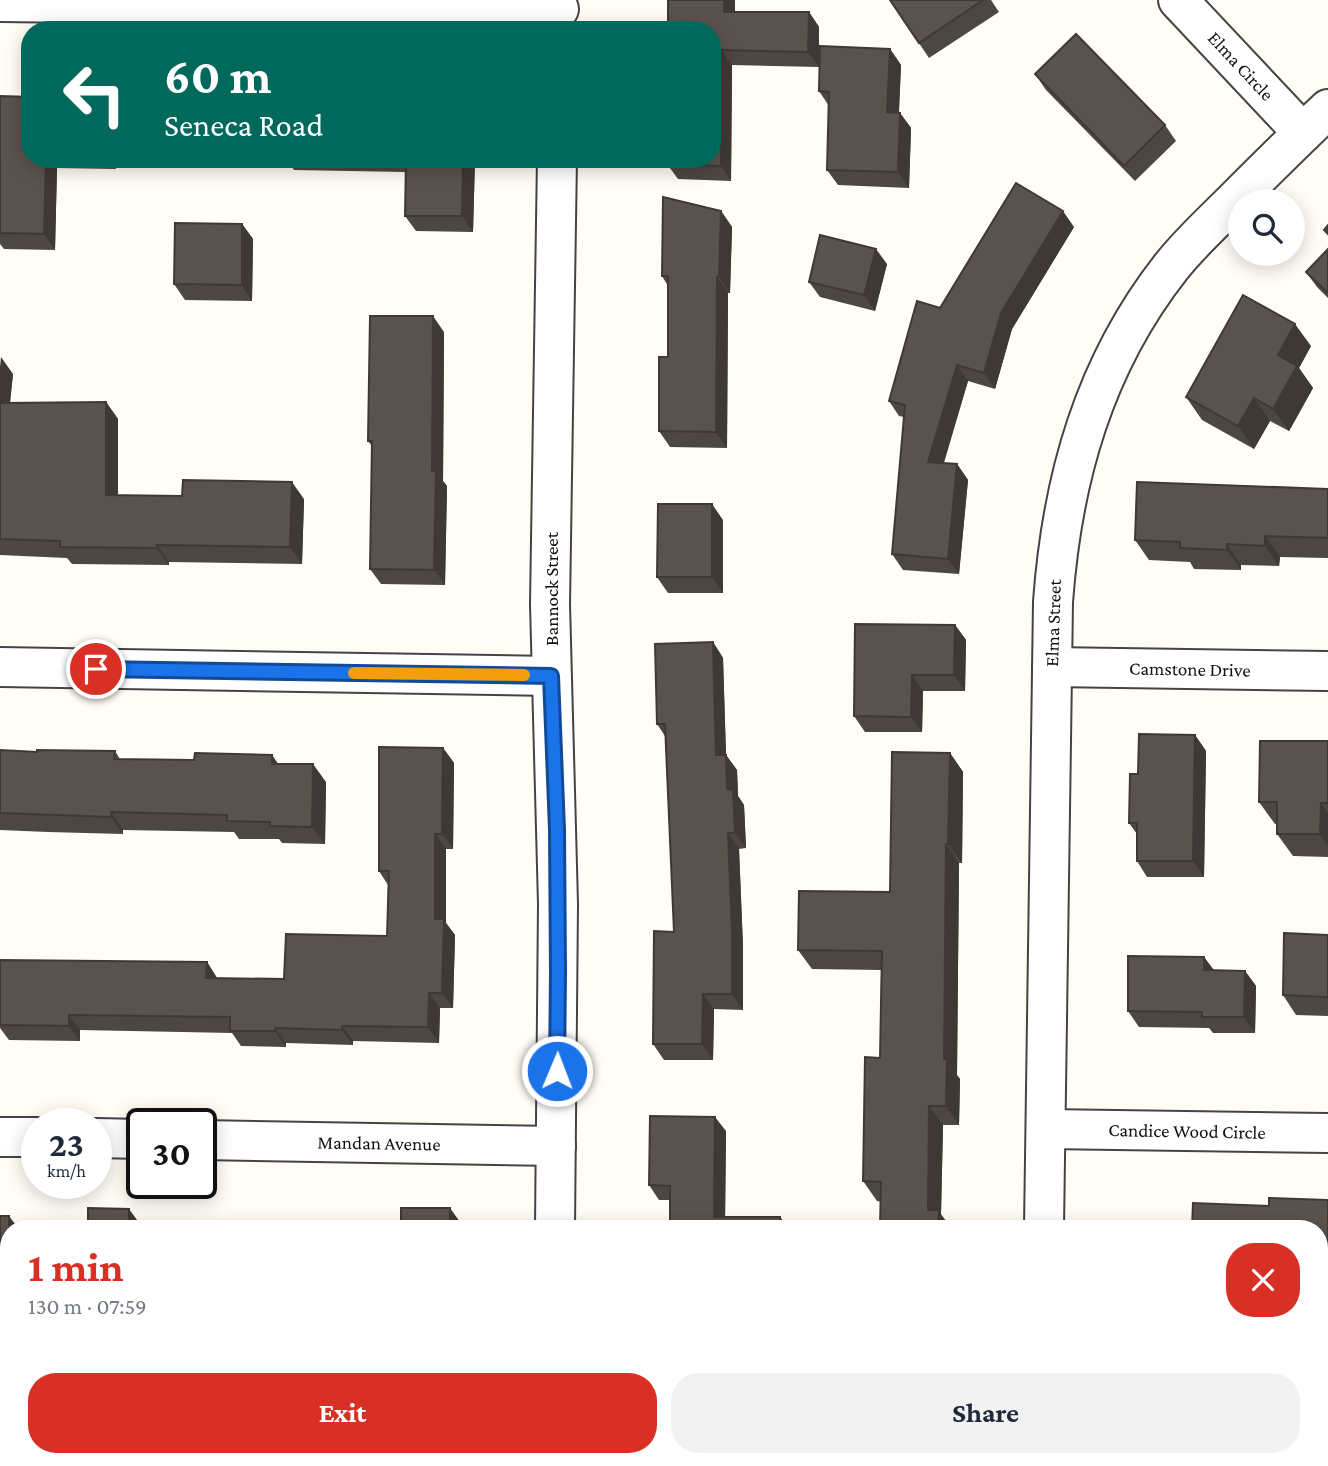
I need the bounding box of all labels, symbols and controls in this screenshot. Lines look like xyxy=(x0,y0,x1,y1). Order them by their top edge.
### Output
street label: Elma Circle xyxy=(1204,27,1278,105)
icon: left xyxy=(49,49,140,140)
text: 60 m xyxy=(164,49,271,104)
text: Seneca Road xyxy=(164,107,323,143)
map controls xyxy=(1228,189,1305,266)
button: search xyxy=(1228,189,1305,266)
street label: Bannock Street xyxy=(541,531,562,646)
street label: Elma Street xyxy=(1041,578,1065,667)
pin xyxy=(66,639,126,699)
icon: arrive xyxy=(77,650,115,688)
street label: Camstone Drive xyxy=(1129,657,1251,681)
position arrow xyxy=(520,1034,594,1108)
speed limit sign: 30 xyxy=(126,1108,217,1199)
street label: Candice Wood Circle xyxy=(1108,1119,1266,1143)
text: 23 xyxy=(49,1125,84,1164)
street label: Mandan Avenue xyxy=(317,1131,441,1155)
text: km/h xyxy=(47,1161,86,1181)
text: 1 min xyxy=(28,1243,124,1290)
button: close xyxy=(1226,1243,1300,1317)
text: 130 m · 07:59 xyxy=(28,1293,147,1319)
button: Exit xyxy=(28,1373,657,1453)
button: Share xyxy=(671,1373,1300,1453)

